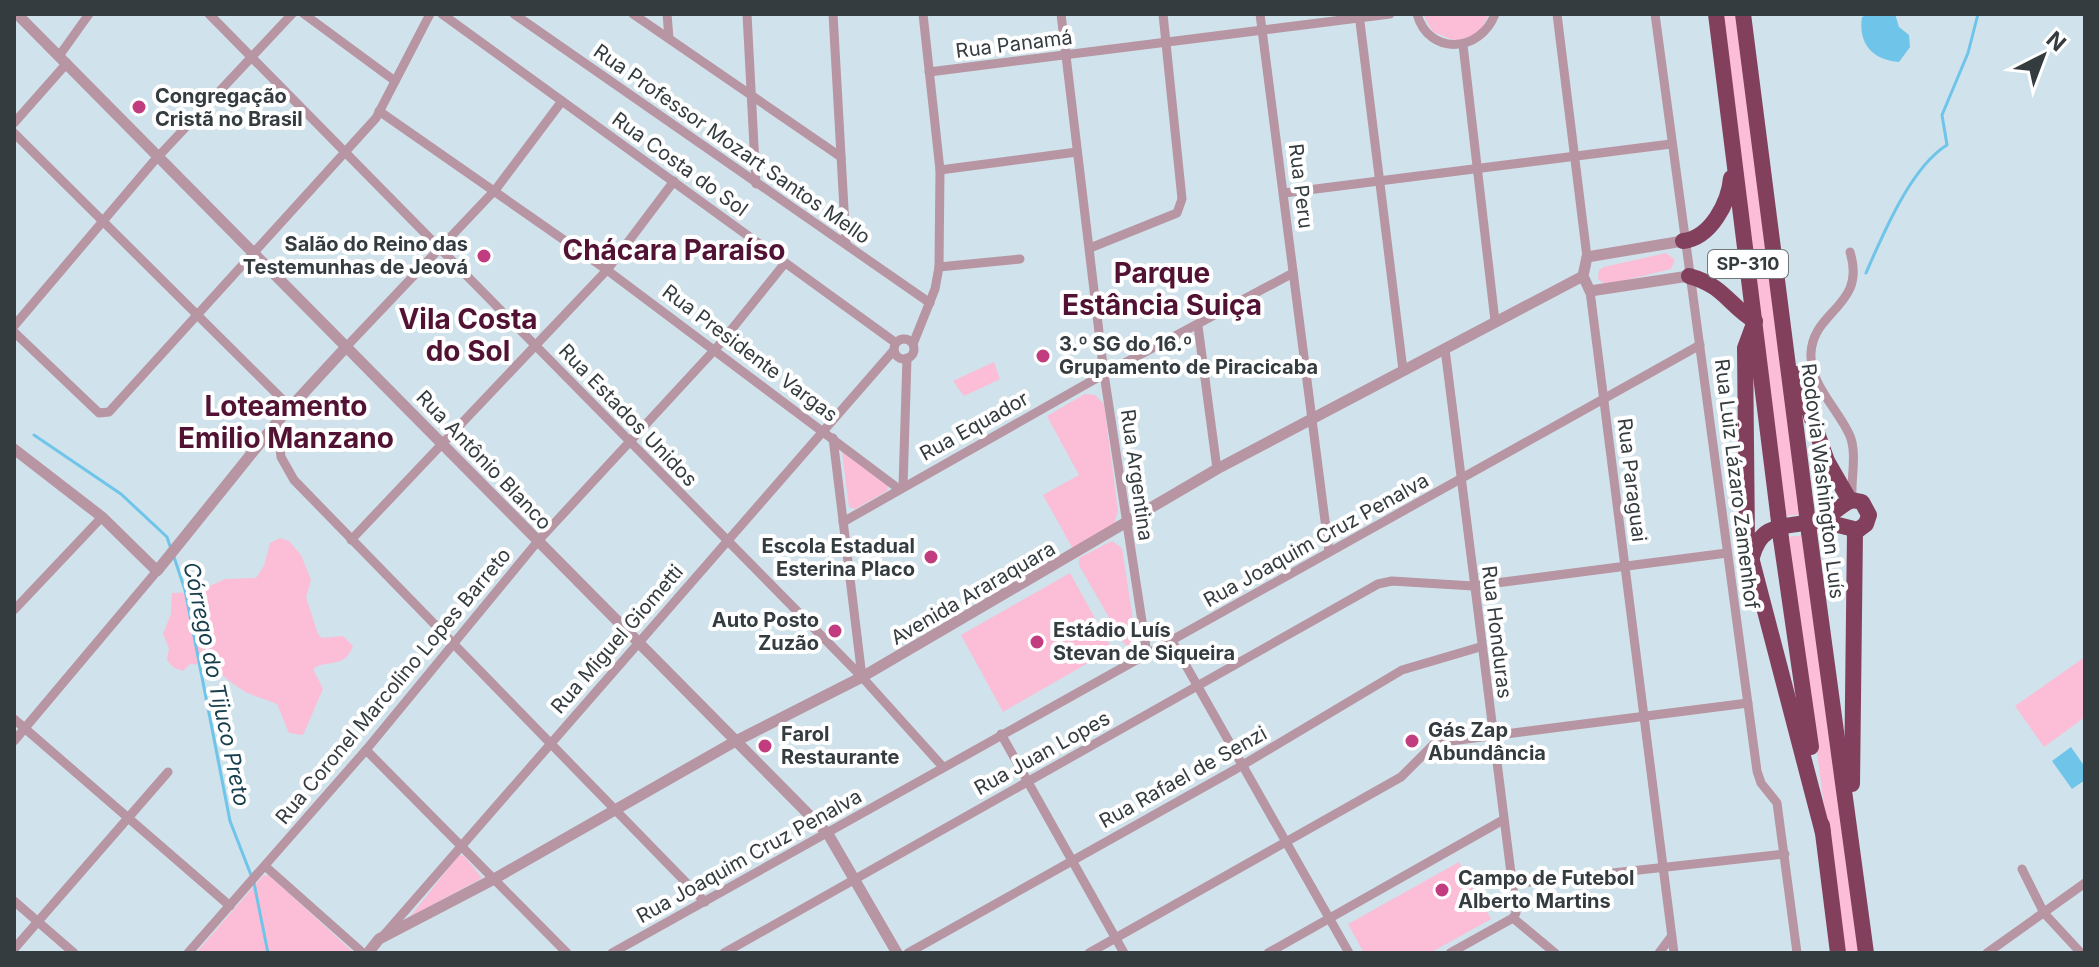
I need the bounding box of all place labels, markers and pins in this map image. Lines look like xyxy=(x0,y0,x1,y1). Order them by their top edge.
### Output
place label: Congregação Cristã no Brasil xyxy=(155,84,303,131)
marker: Congregação Cristã no Brasil xyxy=(130,98,148,116)
place label: Salão do Reino das Testemunhas de Jeová xyxy=(243,232,468,279)
marker: Salão do Reino das Testemunhas de Jeová xyxy=(475,247,493,265)
place label: 3.º SG do 16.º Grupamento de Piracicaba xyxy=(1059,332,1318,379)
marker: 3.º SG do 16.º Grupamento de Piracicaba xyxy=(1034,347,1052,365)
place label: Escola Estadual Esterina Placo xyxy=(761,534,915,581)
marker: Escola Estadual Esterina Placo xyxy=(922,548,940,566)
place label: Auto Posto Zuzão xyxy=(712,608,819,655)
place label: Estádio Luís Stevan de Siqueira xyxy=(1053,618,1235,665)
marker: Auto Posto Zuzão xyxy=(826,622,844,640)
marker: Estádio Luís Stevan de Siqueira xyxy=(1028,633,1046,651)
place label: Gás Zap Abundância xyxy=(1428,718,1546,765)
place label: Farol Restaurante xyxy=(781,722,900,769)
marker: Gás Zap Abundância xyxy=(1403,732,1421,750)
marker: Farol Restaurante xyxy=(756,737,774,755)
place label: Campo de Futebol Alberto Martins xyxy=(1458,866,1634,913)
marker: Campo de Futebol Alberto Martins xyxy=(1433,881,1451,899)

